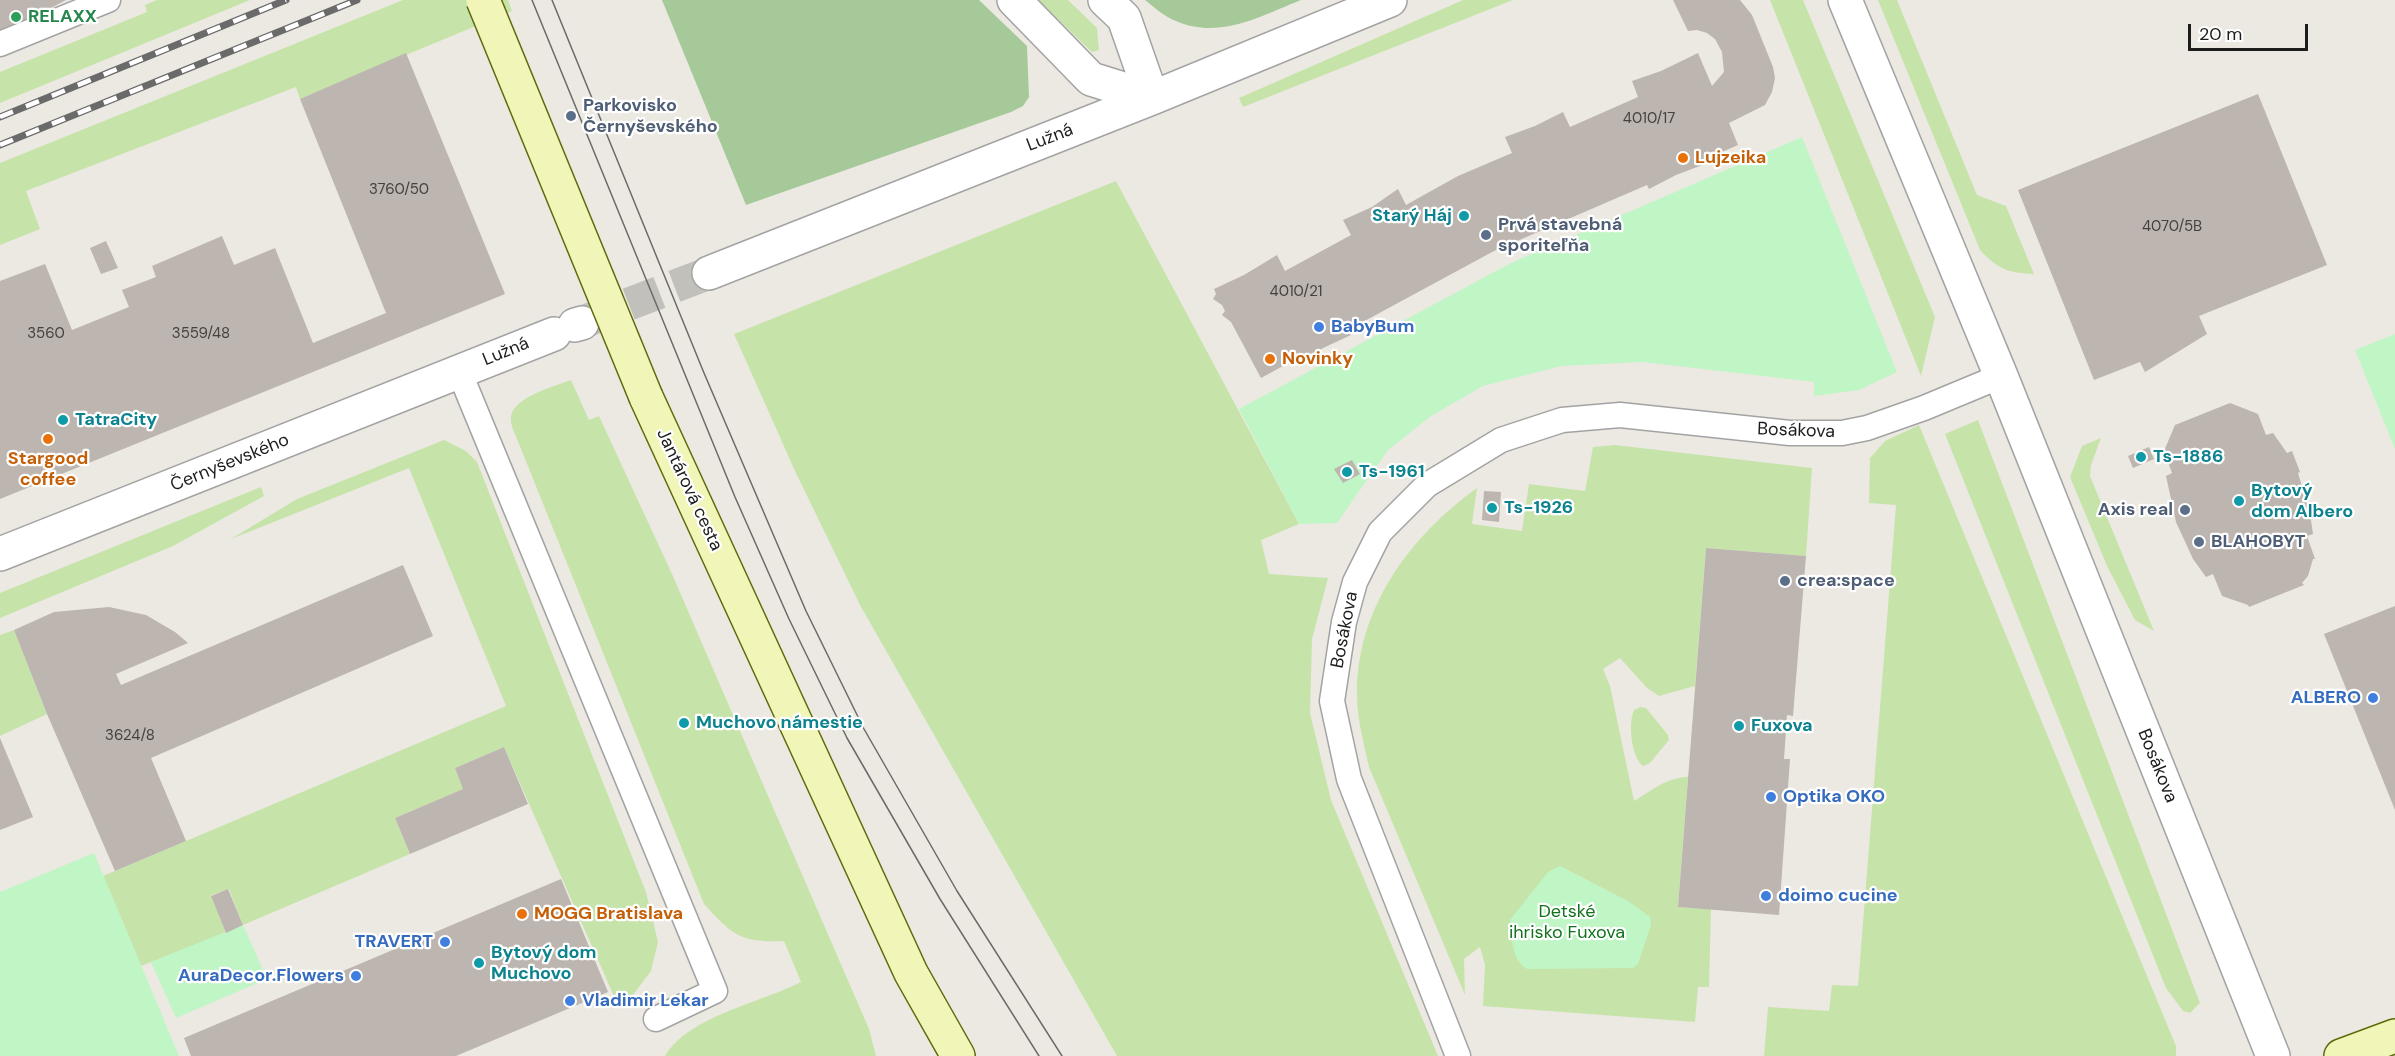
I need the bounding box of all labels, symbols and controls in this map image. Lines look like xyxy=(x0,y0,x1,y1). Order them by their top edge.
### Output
place label: RELAXX xyxy=(28,6,97,28)
marker: RELAXX xyxy=(9,10,23,24)
scale bar xyxy=(2191,12,2311,50)
text: 20 m xyxy=(2199,22,2242,46)
place label: Parkovisko Černyševského xyxy=(583,95,718,138)
marker: Parkovisko Černyševského xyxy=(564,109,578,123)
house number: 4010/17 xyxy=(1623,110,1675,128)
street label: Lužná xyxy=(1024,119,1076,157)
place label: Lujzeika xyxy=(1695,147,1766,169)
marker: Lujzeika xyxy=(1676,151,1690,165)
house number: 3760/50 xyxy=(369,181,429,199)
place label: Starý Háj xyxy=(1372,205,1452,227)
marker: Starý Háj xyxy=(1457,209,1471,223)
place label: Prvá stavebná sporiteľňa xyxy=(1498,214,1622,256)
house number: 4070/5B xyxy=(2142,218,2202,236)
marker: Prvá stavebná sporiteľňa xyxy=(1479,228,1493,242)
house number: 4010/21 xyxy=(1270,283,1322,301)
place label: BabyBum xyxy=(1331,316,1414,338)
marker: BabyBum xyxy=(1312,320,1326,334)
house number: 3560 xyxy=(27,325,65,343)
house number: 3559/48 xyxy=(172,325,230,343)
street label: Lužná xyxy=(480,333,532,371)
place label: Novinky xyxy=(1282,348,1353,370)
marker: Novinky xyxy=(1263,352,1277,366)
place label: TatraCity xyxy=(75,409,157,431)
marker: TatraCity xyxy=(56,413,70,427)
street label: Bosákova xyxy=(1757,419,1835,443)
street label: Jantárová cesta xyxy=(651,426,727,554)
street label: Černyševského xyxy=(168,429,292,497)
marker: Stargood coffee xyxy=(41,432,55,446)
place label: Ts-1886 xyxy=(2153,446,2223,468)
place label: Stargood coffee xyxy=(8,448,88,490)
marker: Ts-1886 xyxy=(2134,450,2148,464)
place label: Ts-1961 xyxy=(1359,461,1424,483)
marker: Ts-1961 xyxy=(1340,465,1354,479)
place label: Bytový dom Albero xyxy=(2251,480,2353,522)
marker: Bytový dom Albero xyxy=(2232,494,2246,508)
place label: Ts-1926 xyxy=(1504,497,1573,519)
place label: Axis real xyxy=(2098,499,2173,521)
marker: Ts-1926 xyxy=(1485,501,1499,515)
marker: Axis real xyxy=(2178,503,2192,517)
place label: BLAHOBYT xyxy=(2211,531,2305,553)
marker: BLAHOBYT xyxy=(2192,535,2206,549)
place label: crea:space xyxy=(1797,570,1895,592)
marker: crea:space xyxy=(1778,574,1792,588)
street label: Bosákova xyxy=(1327,590,1363,670)
place label: ALBERO xyxy=(2291,687,2361,709)
marker: ALBERO xyxy=(2366,691,2380,705)
place label: Muchovo námestie xyxy=(696,712,863,734)
place label: Fuxova xyxy=(1751,715,1813,737)
marker: Muchovo námestie xyxy=(677,716,691,730)
marker: Fuxova xyxy=(1732,719,1746,733)
street label: Bosákova xyxy=(2132,726,2182,806)
house number: 3624/8 xyxy=(105,727,155,745)
place label: Optika OKO xyxy=(1783,786,1885,808)
marker: Optika OKO xyxy=(1764,790,1778,804)
place label: doimo cucine xyxy=(1778,885,1898,907)
marker: doimo cucine xyxy=(1759,889,1773,903)
park label: Detské ihrisko Fuxova xyxy=(1509,901,1625,944)
place label: MOGG Bratislava xyxy=(534,903,683,925)
marker: MOGG Bratislava xyxy=(515,907,529,921)
place label: TRAVERT xyxy=(354,931,433,953)
marker: TRAVERT xyxy=(438,935,452,949)
place label: Bytový dom Muchovo xyxy=(491,942,596,984)
marker: Bytový dom Muchovo xyxy=(472,956,486,970)
place label: AuraDecor.Flowers xyxy=(178,965,344,987)
marker: AuraDecor.Flowers xyxy=(349,969,363,983)
place label: Vladimir Lekar xyxy=(582,990,709,1012)
marker: Vladimir Lekar xyxy=(563,994,577,1008)

